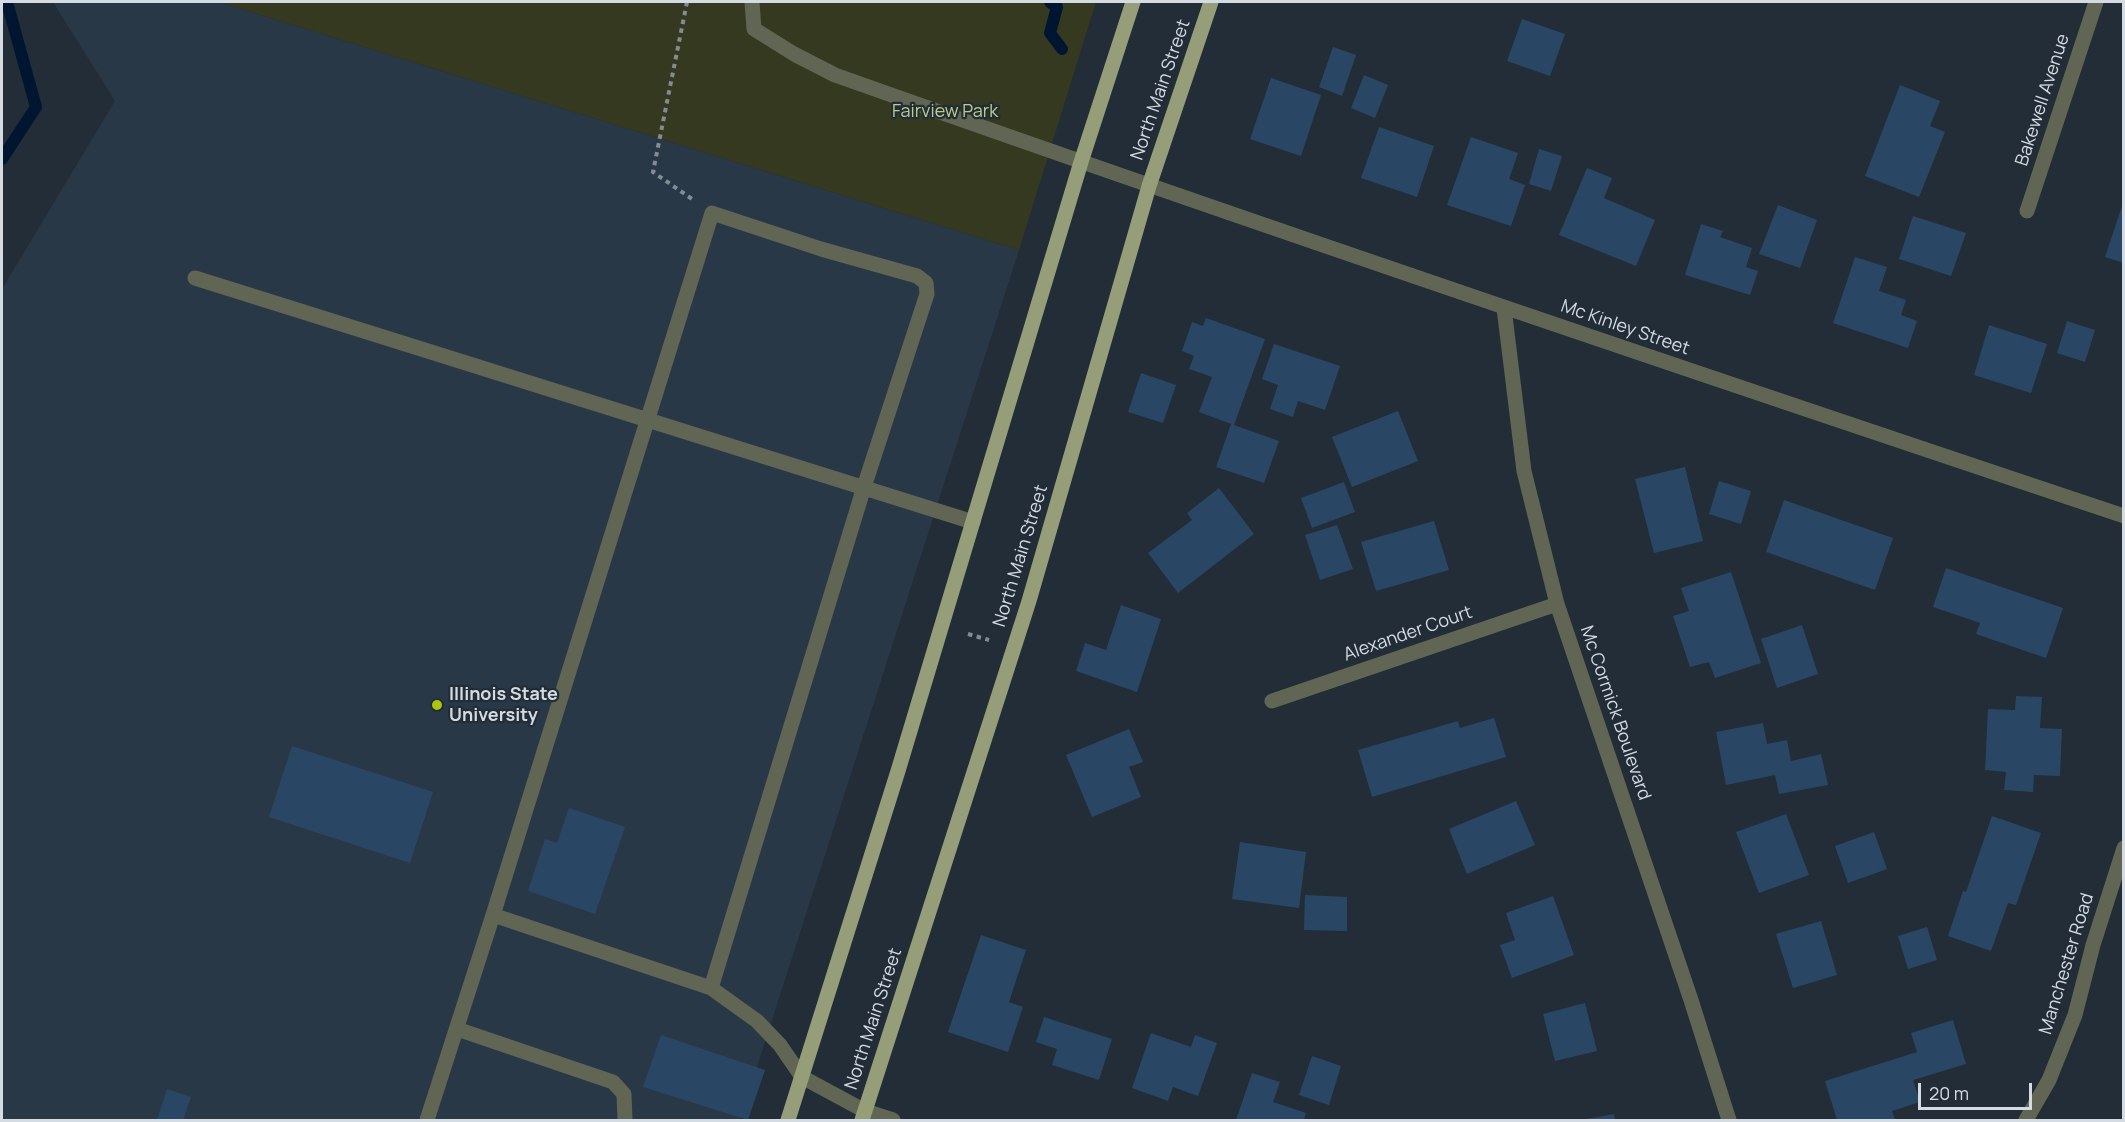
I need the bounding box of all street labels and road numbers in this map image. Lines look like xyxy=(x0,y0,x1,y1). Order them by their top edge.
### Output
street label: North Main Street xyxy=(1127,17,1195,163)
street label: Bakewell Avenue xyxy=(2011,31,2075,169)
street label: Mc Kinley Street xyxy=(1558,296,1692,360)
street label: North Main Street xyxy=(989,482,1053,630)
street label: Alexander Court xyxy=(1341,602,1475,666)
street label: Mc Cormick Boulevard xyxy=(1575,623,1655,803)
street label: Manchester Road xyxy=(2035,891,2099,1037)
street label: North Main Street xyxy=(841,946,907,1092)

